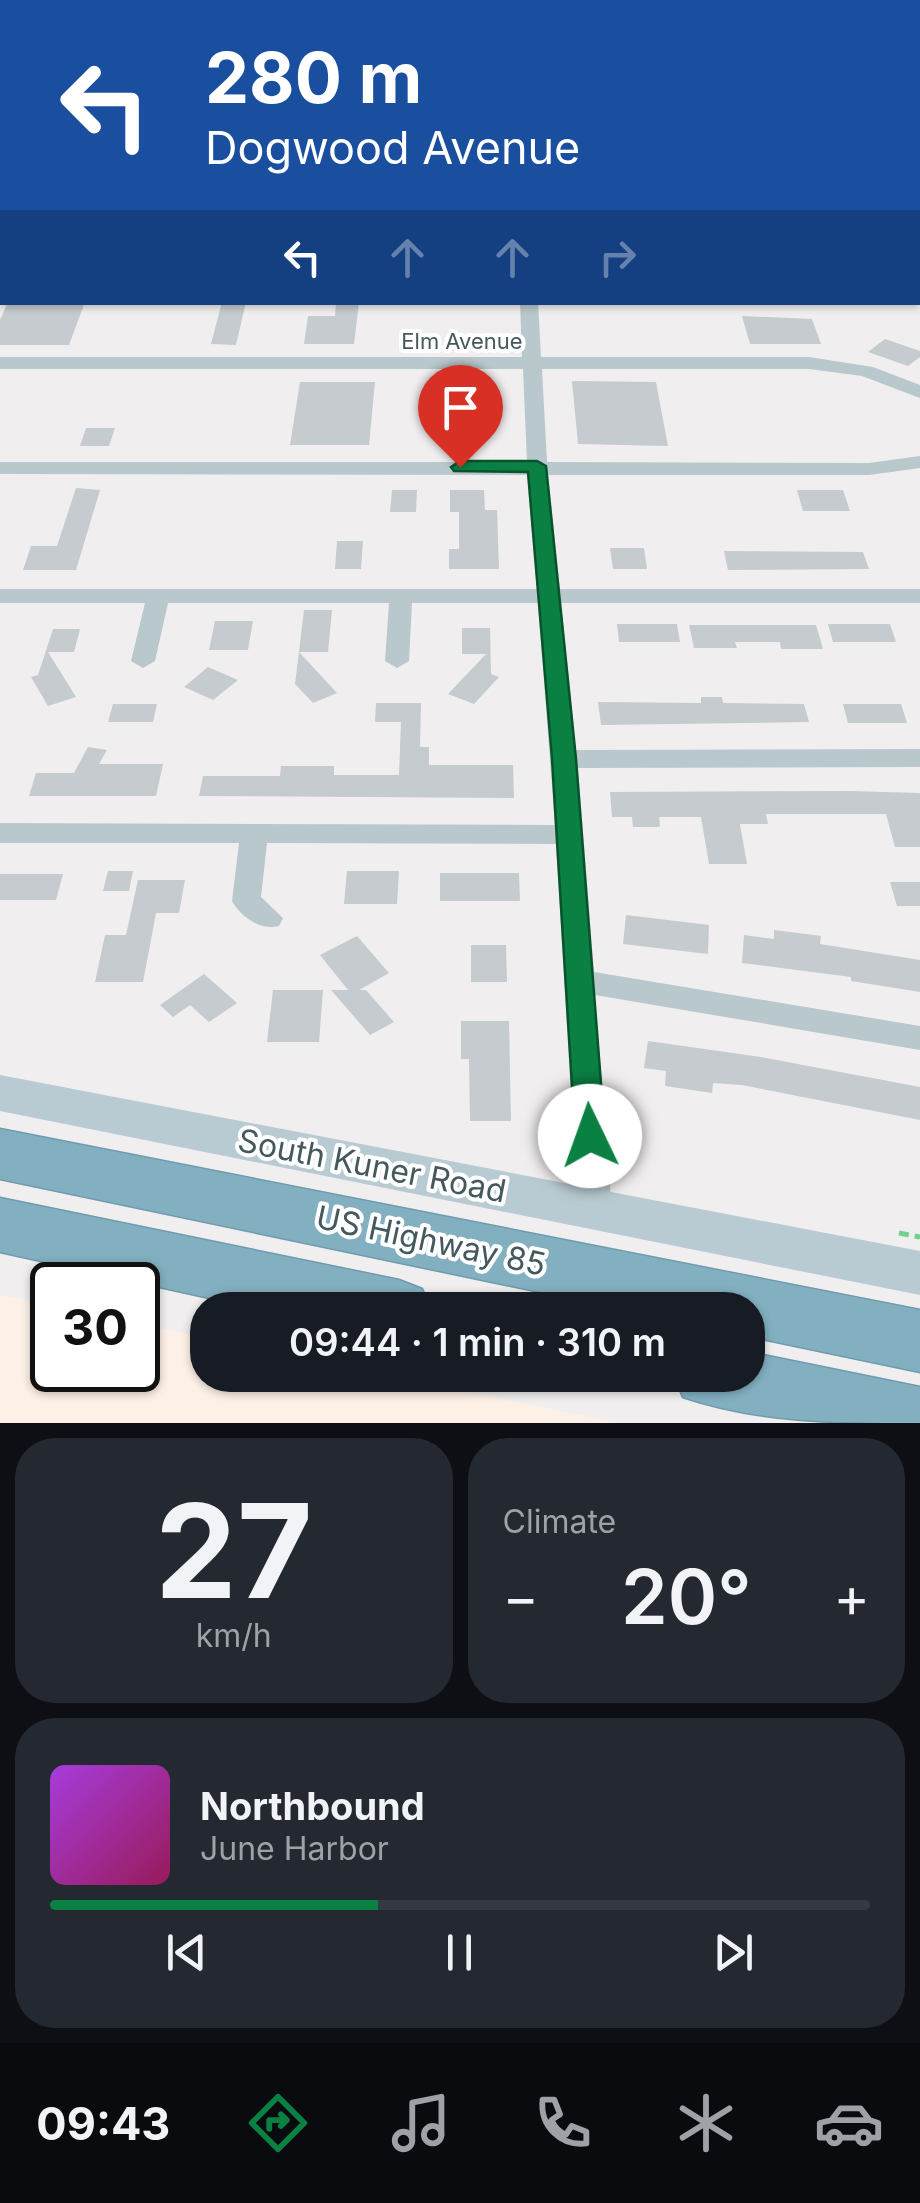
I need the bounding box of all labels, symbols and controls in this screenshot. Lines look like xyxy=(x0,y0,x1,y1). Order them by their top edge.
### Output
text: 280 m xyxy=(205,35,422,120)
icon: left xyxy=(40,40,170,170)
text: Dogwood Avenue xyxy=(205,120,580,175)
icon: left xyxy=(275,230,330,285)
icon: ahead xyxy=(380,230,435,285)
icon: ahead xyxy=(485,230,540,285)
icon: right xyxy=(590,230,645,285)
street label: Elm Avenue xyxy=(401,328,523,354)
pin xyxy=(418,365,503,468)
icon: arrive xyxy=(433,380,488,435)
position arrow xyxy=(538,1084,642,1188)
street label: South Kuner Road xyxy=(235,1120,509,1211)
street label: US Highway 85 xyxy=(313,1197,549,1284)
speed limit sign: 30 xyxy=(30,1262,160,1392)
text: 09:44 · 1 min · 310 m xyxy=(289,1319,666,1365)
text: 27 xyxy=(155,1472,313,1629)
text: Climate xyxy=(503,1502,616,1541)
text: 20° xyxy=(621,1551,752,1642)
text: − xyxy=(503,1564,539,1630)
text: + xyxy=(834,1564,870,1630)
text: km/h xyxy=(196,1616,272,1655)
text: Northbound xyxy=(200,1783,425,1829)
text: June Harbor xyxy=(200,1829,389,1868)
icon: previous xyxy=(159,1925,214,1980)
icon: pause xyxy=(432,1925,487,1980)
icon: next xyxy=(706,1925,761,1980)
icon: directions xyxy=(243,2088,313,2158)
icon: music xyxy=(386,2088,456,2158)
icon: phone xyxy=(528,2088,598,2158)
icon: climate xyxy=(671,2088,741,2158)
icon: car xyxy=(814,2088,884,2158)
text: 09:43 xyxy=(36,2096,170,2151)

